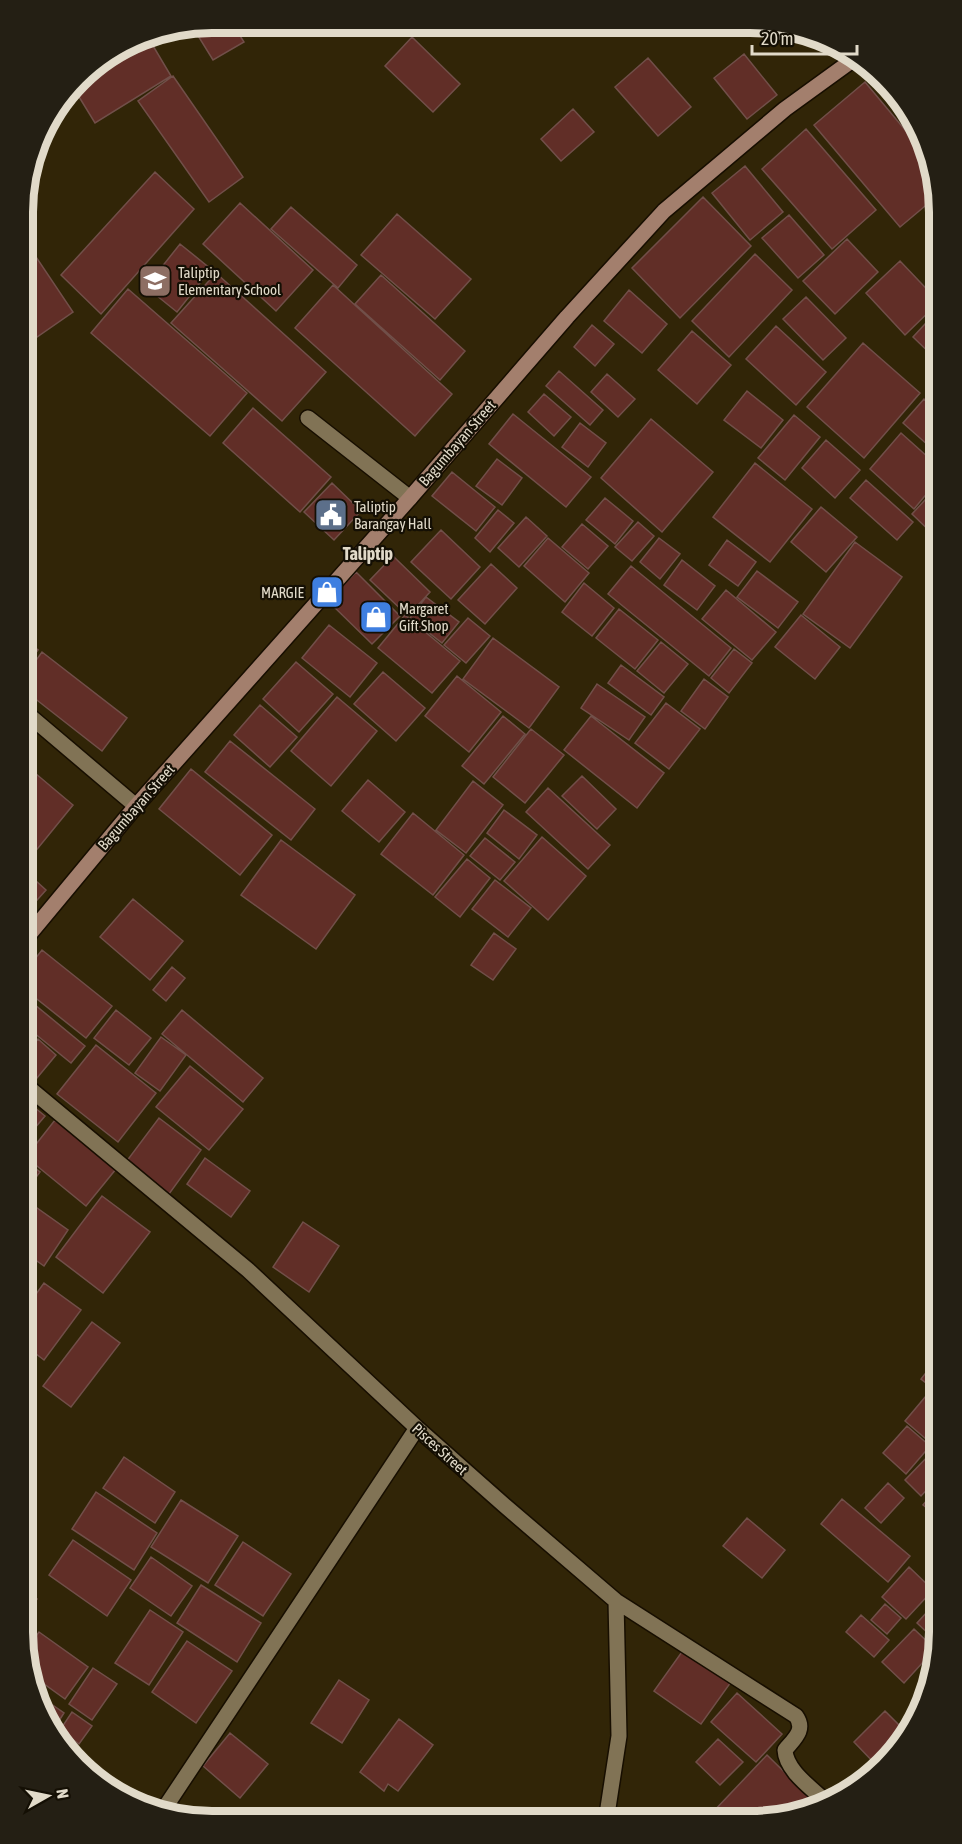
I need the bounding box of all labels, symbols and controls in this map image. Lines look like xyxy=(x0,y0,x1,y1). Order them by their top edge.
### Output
scale bar xyxy=(752,18,857,56)
text: 20 m xyxy=(761,28,793,49)
school or university icon: Taliptip Elementary School xyxy=(137,263,173,299)
place label: Taliptip Elementary School xyxy=(178,264,281,298)
street label: Bagumbayan Street xyxy=(415,397,499,489)
public building icon: Taliptip Barangay Hall xyxy=(313,497,349,533)
place label: Taliptip Barangay Hall xyxy=(354,498,431,532)
district label: Taliptip xyxy=(343,543,393,564)
shop icon: MARGIE xyxy=(309,574,345,610)
place label: MARGIE xyxy=(261,584,305,601)
shop icon: Margaret Gift Shop xyxy=(358,599,394,635)
place label: Margaret Gift Shop xyxy=(399,600,449,634)
street label: Bagumbayan Street xyxy=(94,761,178,853)
street label: Pisces Street xyxy=(409,1420,471,1478)
north arrow xyxy=(18,1766,78,1826)
text: N xyxy=(53,1788,72,1800)

